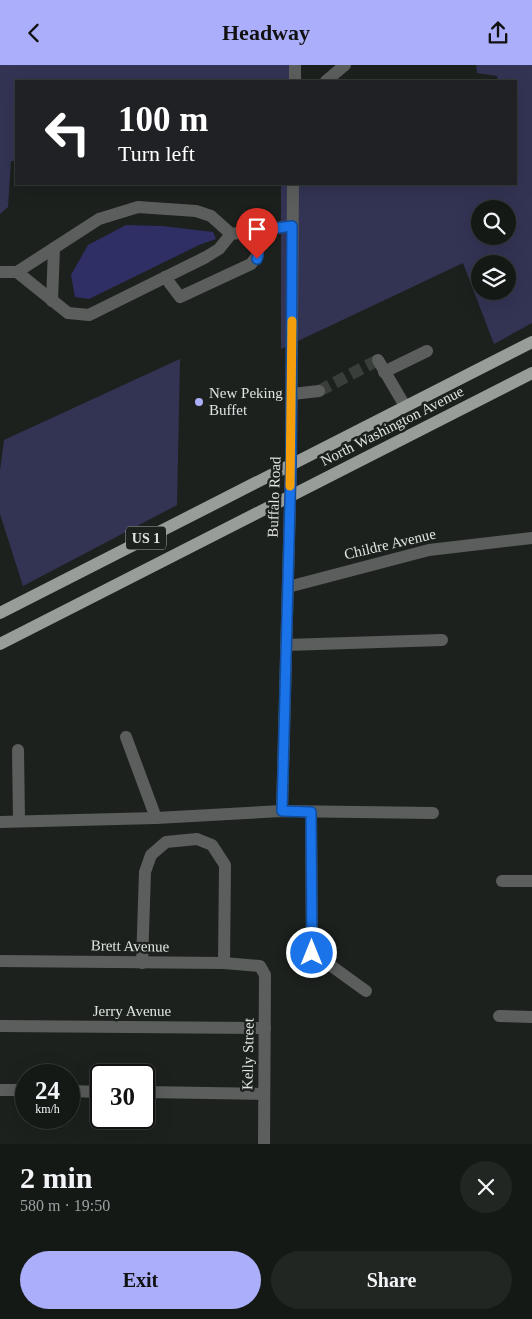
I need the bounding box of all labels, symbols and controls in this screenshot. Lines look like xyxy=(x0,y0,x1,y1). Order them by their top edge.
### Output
icon: back xyxy=(20,19,48,47)
icon: share xyxy=(484,19,512,47)
text: Headway xyxy=(222,20,310,45)
icon: left xyxy=(35,100,100,165)
text: 100 m xyxy=(118,100,208,139)
text: Turn left xyxy=(118,141,195,166)
map controls xyxy=(471,200,516,300)
button: search xyxy=(471,200,516,245)
pin xyxy=(236,208,278,259)
icon: arrive xyxy=(243,215,271,243)
button: layers xyxy=(471,255,516,300)
street label: North Washington Avenue xyxy=(318,383,466,469)
place label: New Peking Buffet xyxy=(209,385,283,418)
marker: New Peking Buffet xyxy=(193,396,205,408)
street label: Buffalo Road xyxy=(265,456,283,538)
street label: Childre Avenue xyxy=(343,526,438,562)
road number: US 1 xyxy=(126,527,166,549)
position arrow xyxy=(285,926,337,978)
street label: Brett Avenue xyxy=(91,937,170,955)
street label: Jerry Avenue xyxy=(93,1003,172,1019)
street label: Kelly Street xyxy=(239,1017,257,1090)
speed limit sign: 30 xyxy=(90,1064,155,1129)
text: 24 xyxy=(35,1077,60,1104)
text: km/h xyxy=(35,1102,60,1116)
text: 2 min xyxy=(20,1161,93,1194)
button: close xyxy=(460,1161,512,1213)
text: 580 m · 19:50 xyxy=(20,1197,110,1214)
button: Exit xyxy=(20,1251,261,1309)
button: Share xyxy=(271,1251,512,1309)

